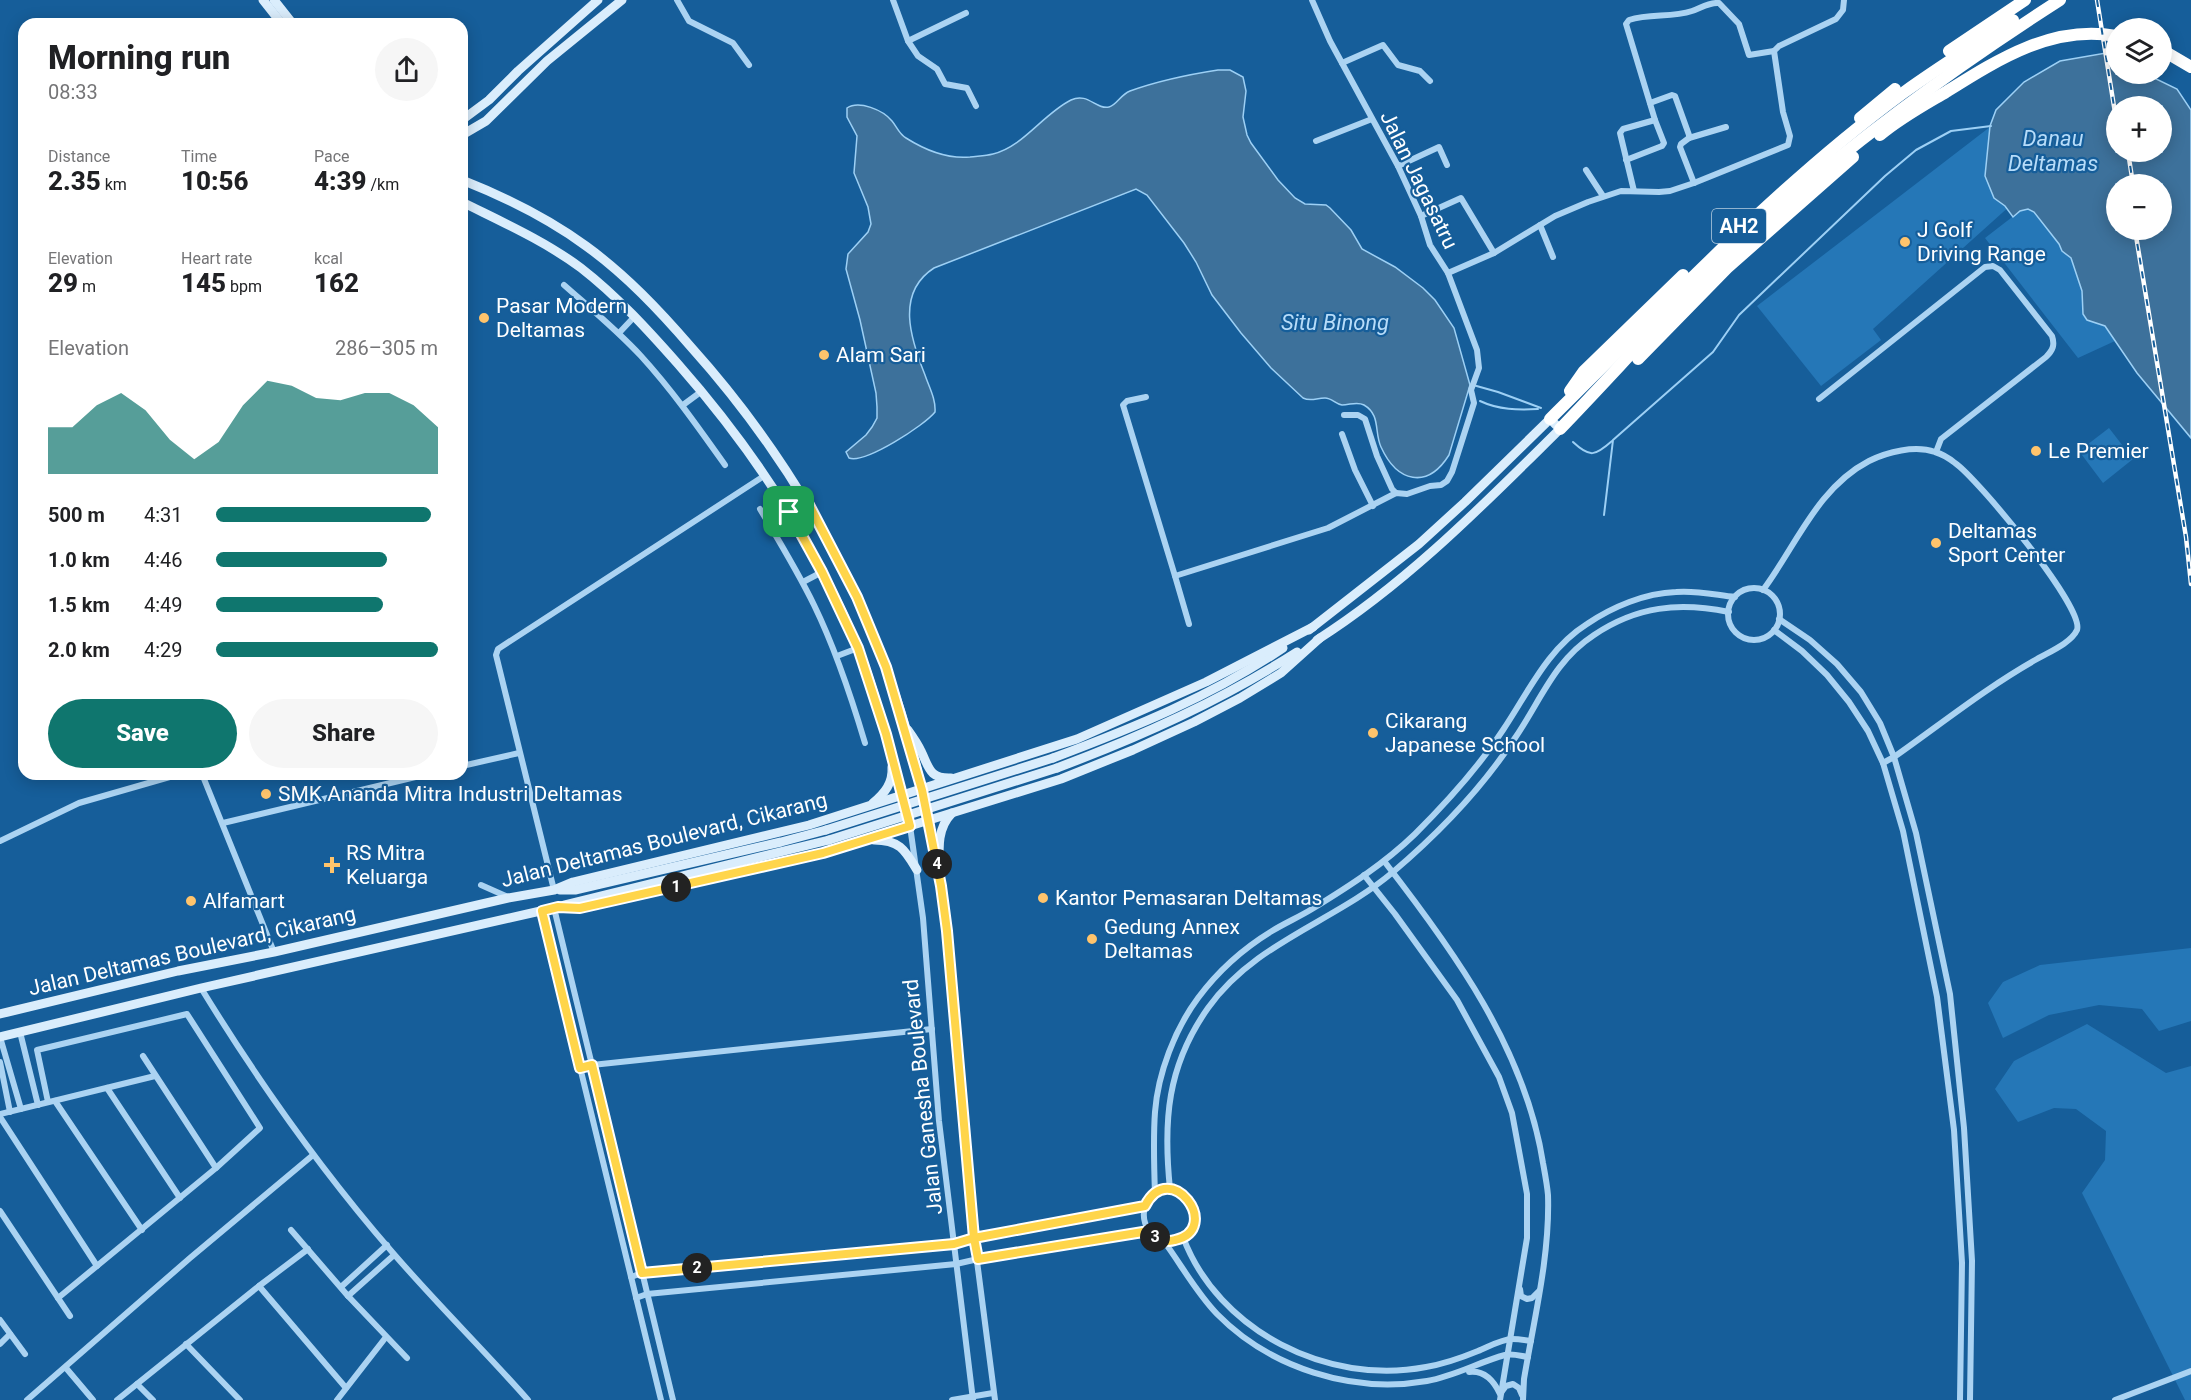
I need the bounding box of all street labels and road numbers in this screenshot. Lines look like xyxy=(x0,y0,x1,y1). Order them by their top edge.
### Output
street label: Jalan Jagasatru xyxy=(1375,107,1463,253)
road number: AH2 xyxy=(1712,209,1766,243)
street label: Jalan Deltamas Boulevard, Cikarang xyxy=(498,788,830,892)
street label: Jalan Deltamas Boulevard, Cikarang xyxy=(26,902,358,1000)
street label: Jalan Ganesha Boulevard xyxy=(899,978,947,1216)

